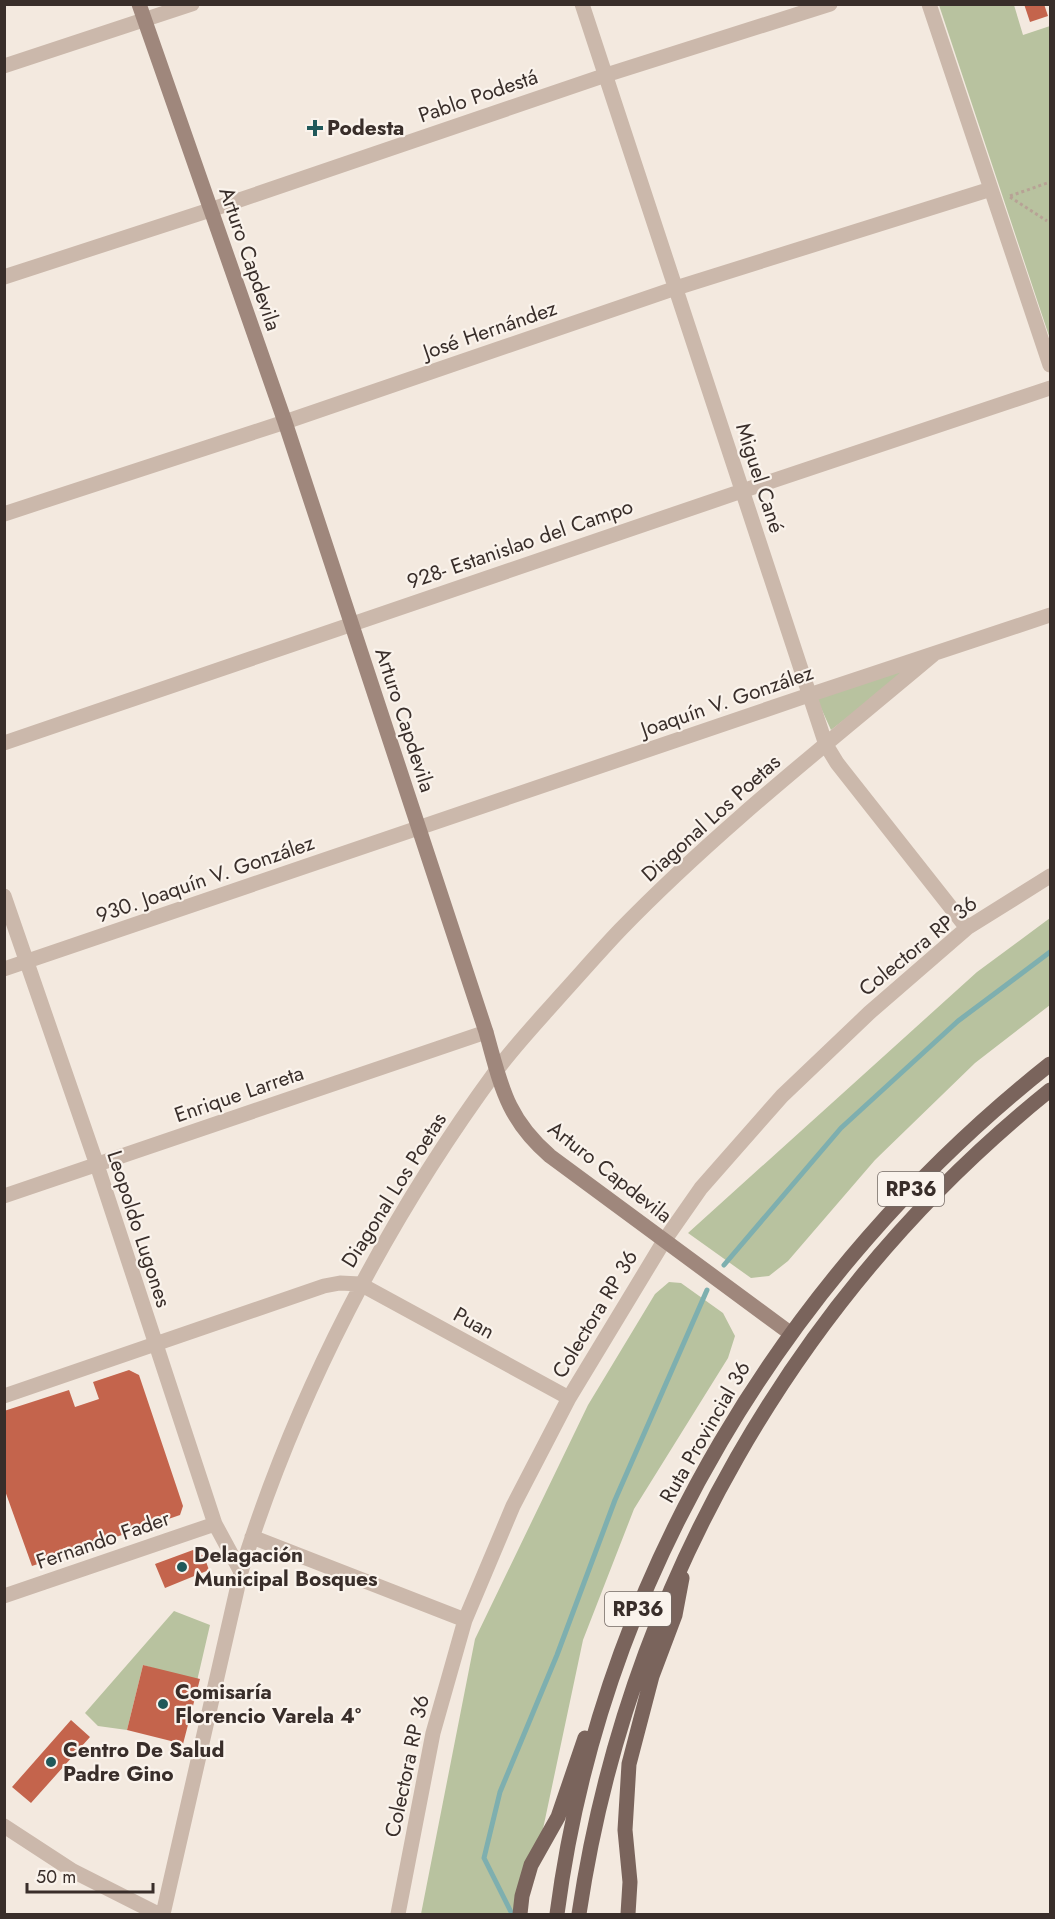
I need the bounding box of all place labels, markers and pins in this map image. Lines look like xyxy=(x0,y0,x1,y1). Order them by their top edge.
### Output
place label: Podesta xyxy=(327,113,404,143)
marker: Podesta xyxy=(308,121,322,135)
place label: Delagación Municipal Bosques xyxy=(194,1540,378,1594)
marker: Delagación Municipal Bosques xyxy=(175,1560,189,1574)
place label: Comisaría Florencio Varela 4° xyxy=(175,1677,361,1731)
marker: Comisaría Florencio Varela 4° xyxy=(156,1697,170,1711)
place label: Centro De Salud Padre Gino xyxy=(63,1735,224,1789)
marker: Centro De Salud Padre Gino xyxy=(44,1755,58,1769)

